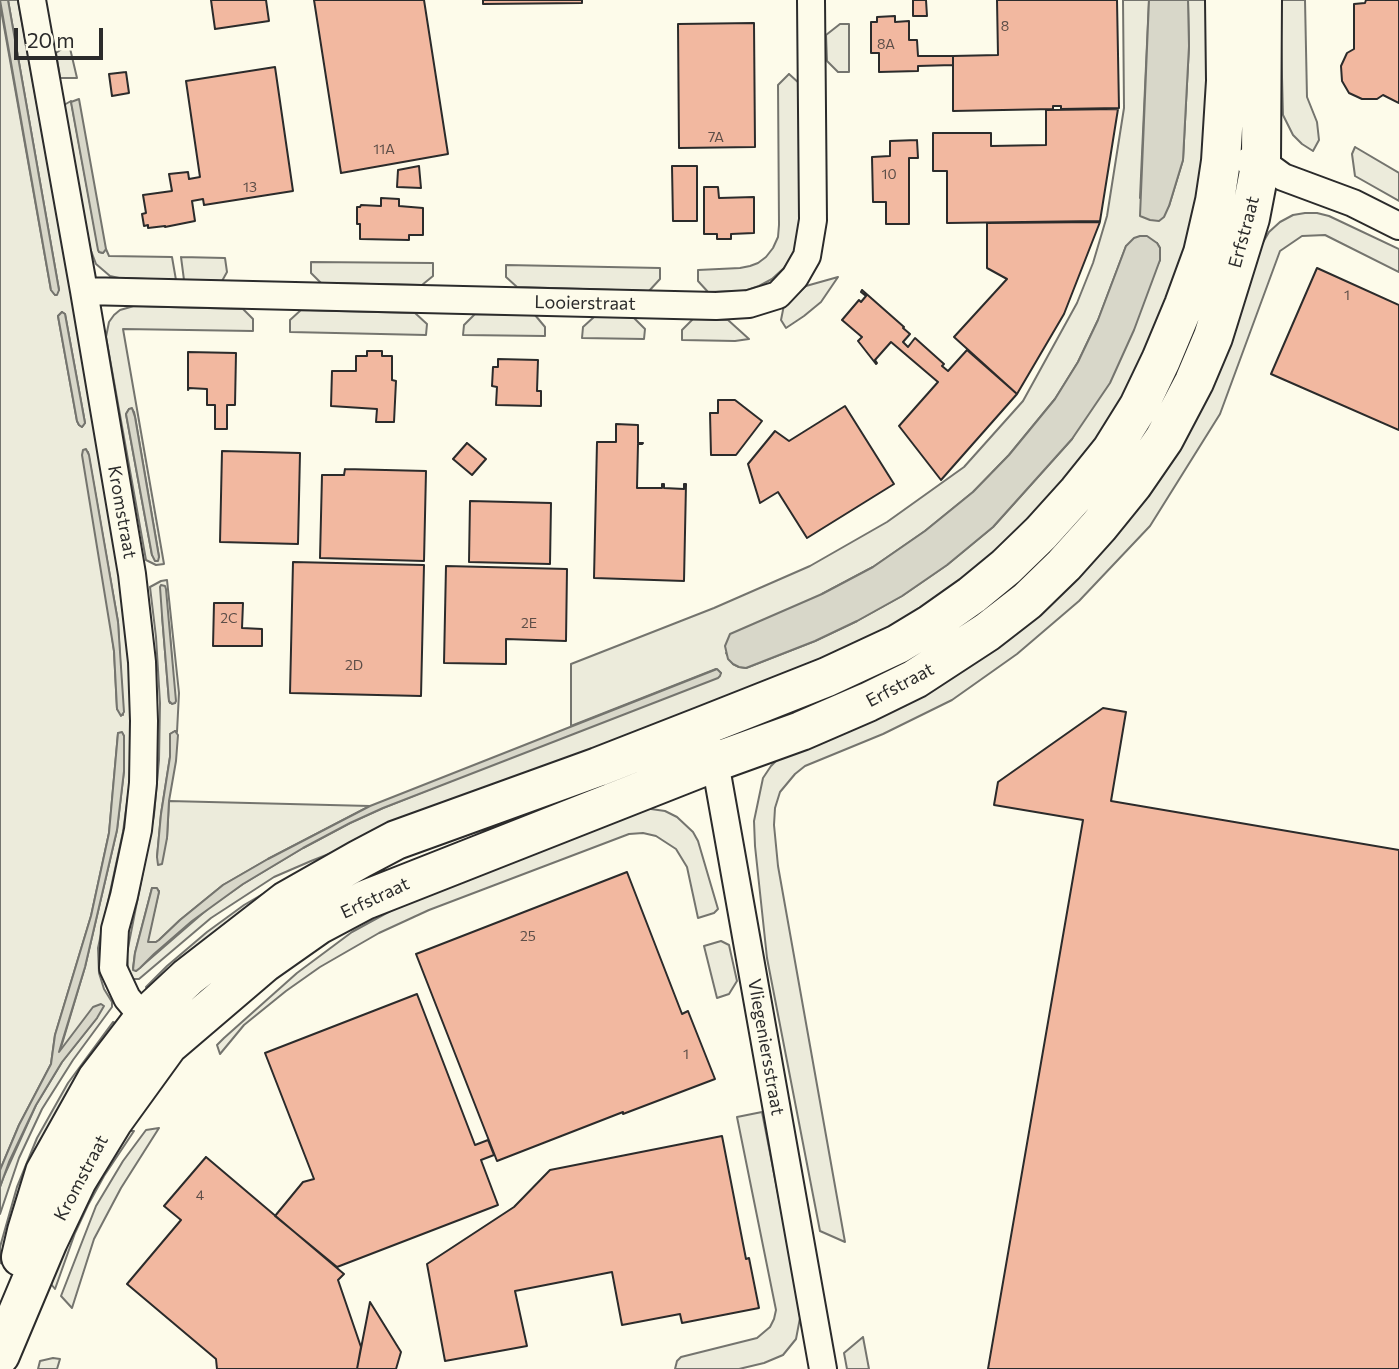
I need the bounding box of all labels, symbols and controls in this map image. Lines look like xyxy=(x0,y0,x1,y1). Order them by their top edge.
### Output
scale bar xyxy=(18,14,107,58)
house number: 8 xyxy=(1001,18,1009,34)
text: 20 m xyxy=(27,27,75,52)
house number: 8A xyxy=(877,36,895,52)
house number: 7A xyxy=(708,129,724,145)
house number: 11A xyxy=(373,141,395,157)
house number: 10 xyxy=(881,166,897,182)
house number: 13 xyxy=(243,179,257,195)
street label: Erfstraat xyxy=(1224,194,1264,270)
house number: 1 xyxy=(1344,287,1350,303)
street label: Looierstraat xyxy=(534,291,636,315)
street label: Kromstraat xyxy=(103,464,141,560)
house number: 2C xyxy=(220,610,238,626)
house number: 2E xyxy=(521,615,537,631)
house number: 2D xyxy=(345,657,363,673)
street label: Erfstraat xyxy=(862,658,938,712)
street label: Erfstraat xyxy=(337,873,413,923)
house number: 25 xyxy=(520,928,536,944)
street label: Vliegeniersstraat xyxy=(743,977,789,1117)
house number: 1 xyxy=(683,1046,689,1062)
street label: Kromstraat xyxy=(49,1131,113,1225)
house number: 4 xyxy=(196,1187,204,1203)

